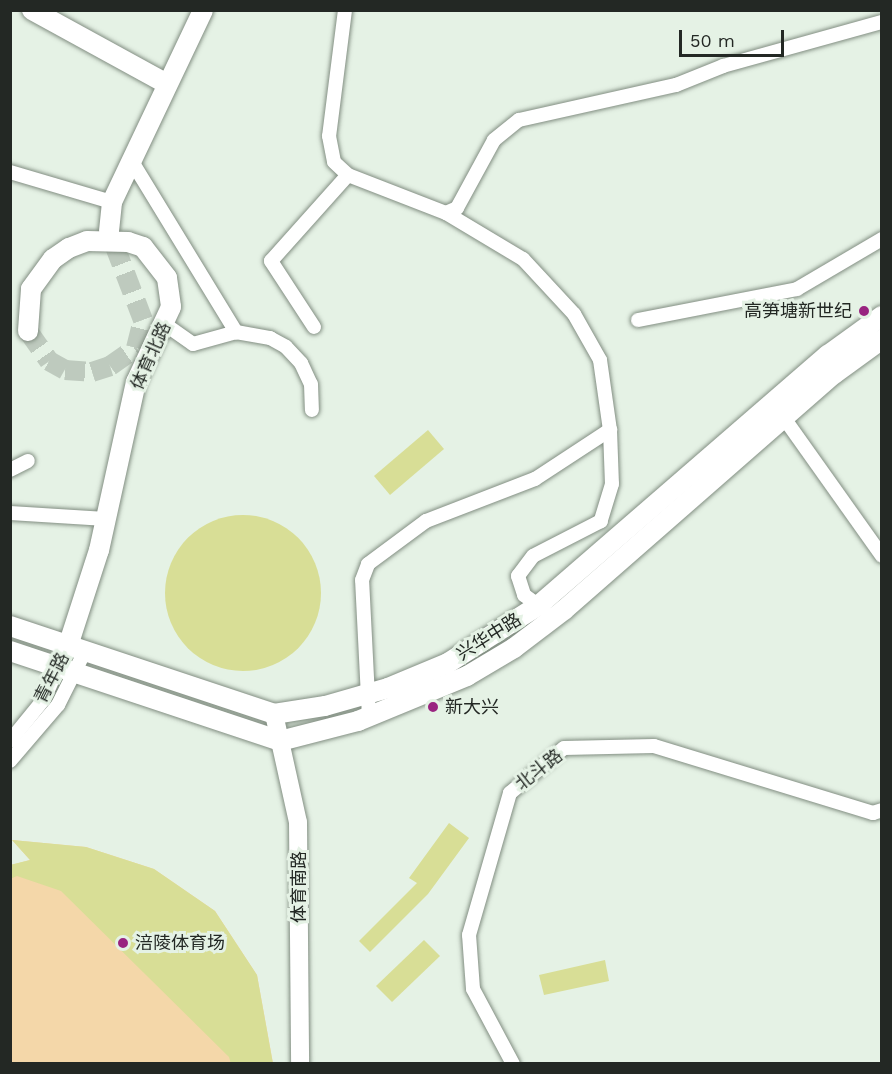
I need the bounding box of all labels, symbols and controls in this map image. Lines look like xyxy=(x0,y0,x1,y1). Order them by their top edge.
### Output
scale bar xyxy=(682,18,787,56)
text: 50 m xyxy=(690,30,735,51)
place label: 高笋塘新世纪 xyxy=(744,300,852,322)
marker: 高笋塘新世纪 xyxy=(857,304,871,318)
street label: 体育北路 xyxy=(126,319,176,393)
street label: 兴华中路 xyxy=(453,609,525,665)
street label: 青年路 xyxy=(30,649,74,707)
place label: 新大兴 xyxy=(445,696,499,718)
marker: 新大兴 xyxy=(426,700,440,714)
street label: 北斗路 xyxy=(511,745,567,795)
street label: 体育南路 xyxy=(288,851,310,923)
place label: 涪陵体育场 xyxy=(135,932,225,954)
marker: 涪陵体育场 xyxy=(116,936,130,950)

